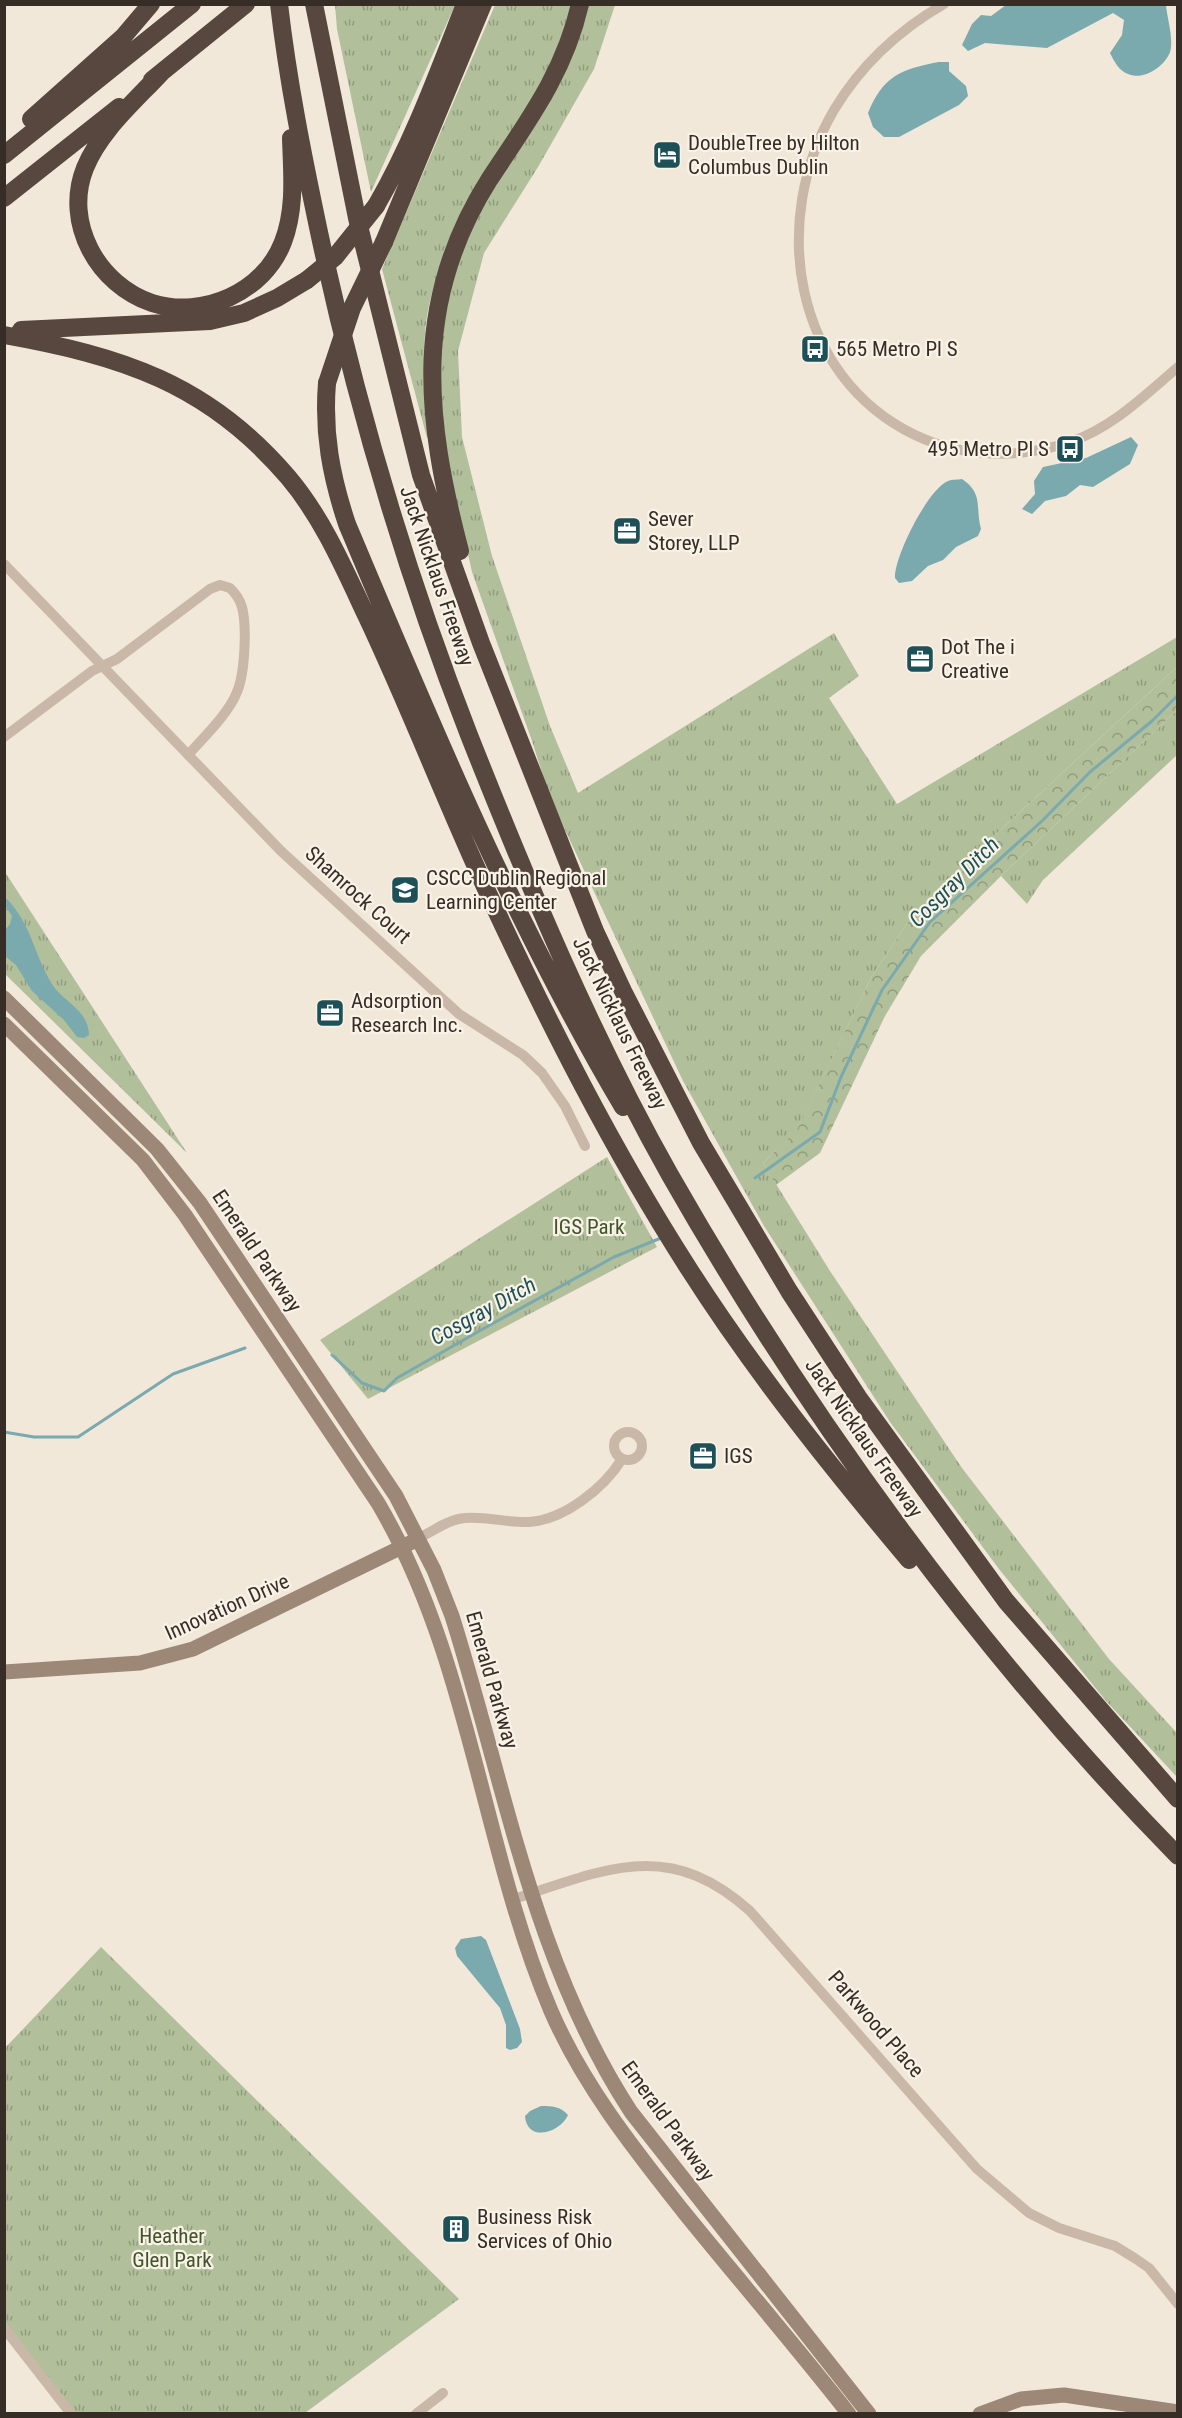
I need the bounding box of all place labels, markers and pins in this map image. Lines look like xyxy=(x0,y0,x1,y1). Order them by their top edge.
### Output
place label: DoubleTree by Hilton Columbus Dublin xyxy=(688,131,860,179)
hotel icon: DoubleTree by Hilton Columbus Dublin xyxy=(651,139,683,171)
bus stop icon: 565 Metro Pl S xyxy=(799,333,831,365)
place label: 565 Metro Pl S xyxy=(836,337,958,361)
bus stop icon: 495 Metro Pl S xyxy=(1054,433,1086,465)
place label: 495 Metro Pl S xyxy=(927,437,1049,461)
place label: Sever Storey, LLP xyxy=(648,507,740,555)
office icon: Sever Storey, LLP xyxy=(611,515,643,547)
place label: Dot The i Creative xyxy=(941,635,1015,683)
office icon: Dot The i Creative xyxy=(904,643,936,675)
place label: CSCC Dublin Regional Learning Center xyxy=(426,866,606,914)
school or university icon: CSCC Dublin Regional Learning Center xyxy=(389,874,421,906)
place label: Adsorption Research Inc. xyxy=(351,989,463,1037)
office icon: Adsorption Research Inc. xyxy=(314,997,346,1029)
office icon: IGS xyxy=(687,1440,719,1472)
place label: IGS xyxy=(724,1444,753,1468)
place label: Business Risk Services of Ohio xyxy=(477,2205,612,2253)
building icon: Business Risk Services of Ohio xyxy=(440,2213,472,2245)

